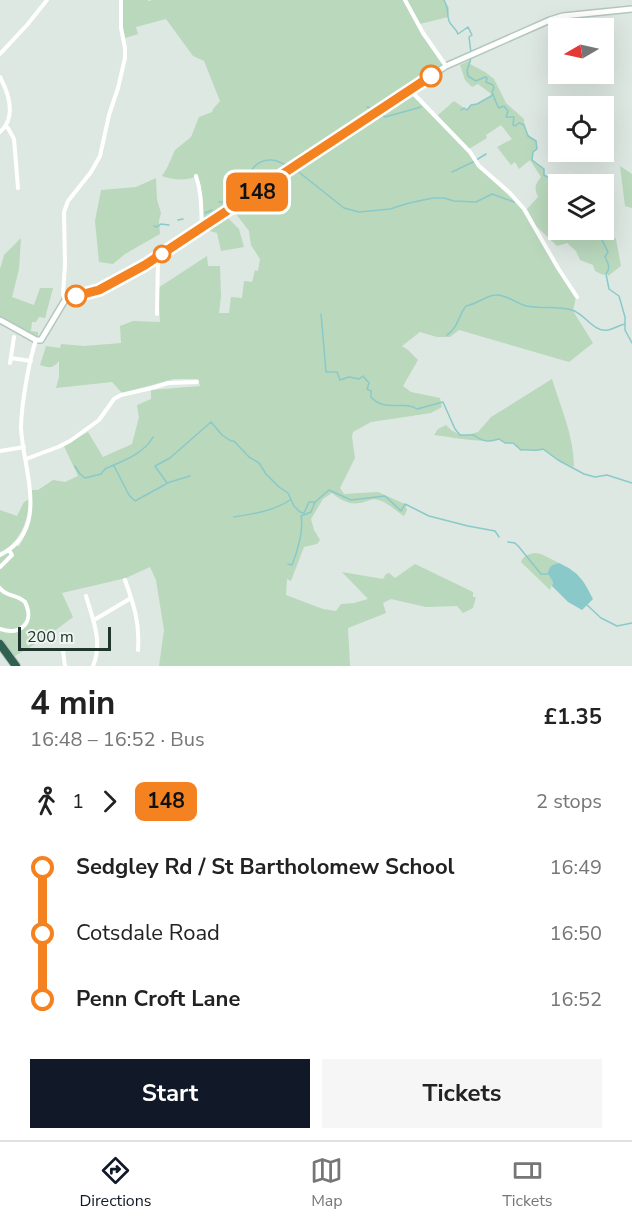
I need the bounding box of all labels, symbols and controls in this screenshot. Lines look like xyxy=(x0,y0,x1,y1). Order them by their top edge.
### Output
north arrow xyxy=(548,18,614,84)
map controls xyxy=(548,18,614,240)
unlabelled marker xyxy=(420,65,442,87)
button: locate xyxy=(548,96,614,162)
line badge: 148 xyxy=(222,172,292,212)
button: layers xyxy=(548,174,614,240)
text: 148 xyxy=(238,178,276,206)
unlabelled marker xyxy=(153,245,171,263)
unlabelled marker xyxy=(65,285,87,307)
scale bar xyxy=(18,624,111,652)
text: 200 m xyxy=(27,626,74,648)
text: 4 min xyxy=(30,681,115,726)
text: £1.35 xyxy=(544,702,602,732)
text: 16:48 – 16:52 · Bus xyxy=(30,726,205,753)
icon: walk xyxy=(30,785,63,818)
icon: forward xyxy=(93,785,126,818)
text: 148 xyxy=(147,787,185,815)
text: 1 xyxy=(72,788,84,815)
text: 2 stops xyxy=(536,788,602,815)
text: Sedgley Rd / St Bartholomew School xyxy=(76,852,455,882)
text: 16:49 xyxy=(549,854,602,881)
text: Cotsdale Road xyxy=(76,918,220,948)
text: 16:50 xyxy=(549,920,602,947)
text: Penn Croft Lane xyxy=(76,984,240,1014)
text: 16:52 xyxy=(549,986,602,1013)
button: Start xyxy=(30,1059,310,1128)
button: Tickets xyxy=(322,1059,602,1128)
tab: Directions xyxy=(79,1154,152,1212)
tab: Map xyxy=(310,1154,343,1212)
tab: Tickets xyxy=(502,1154,553,1212)

